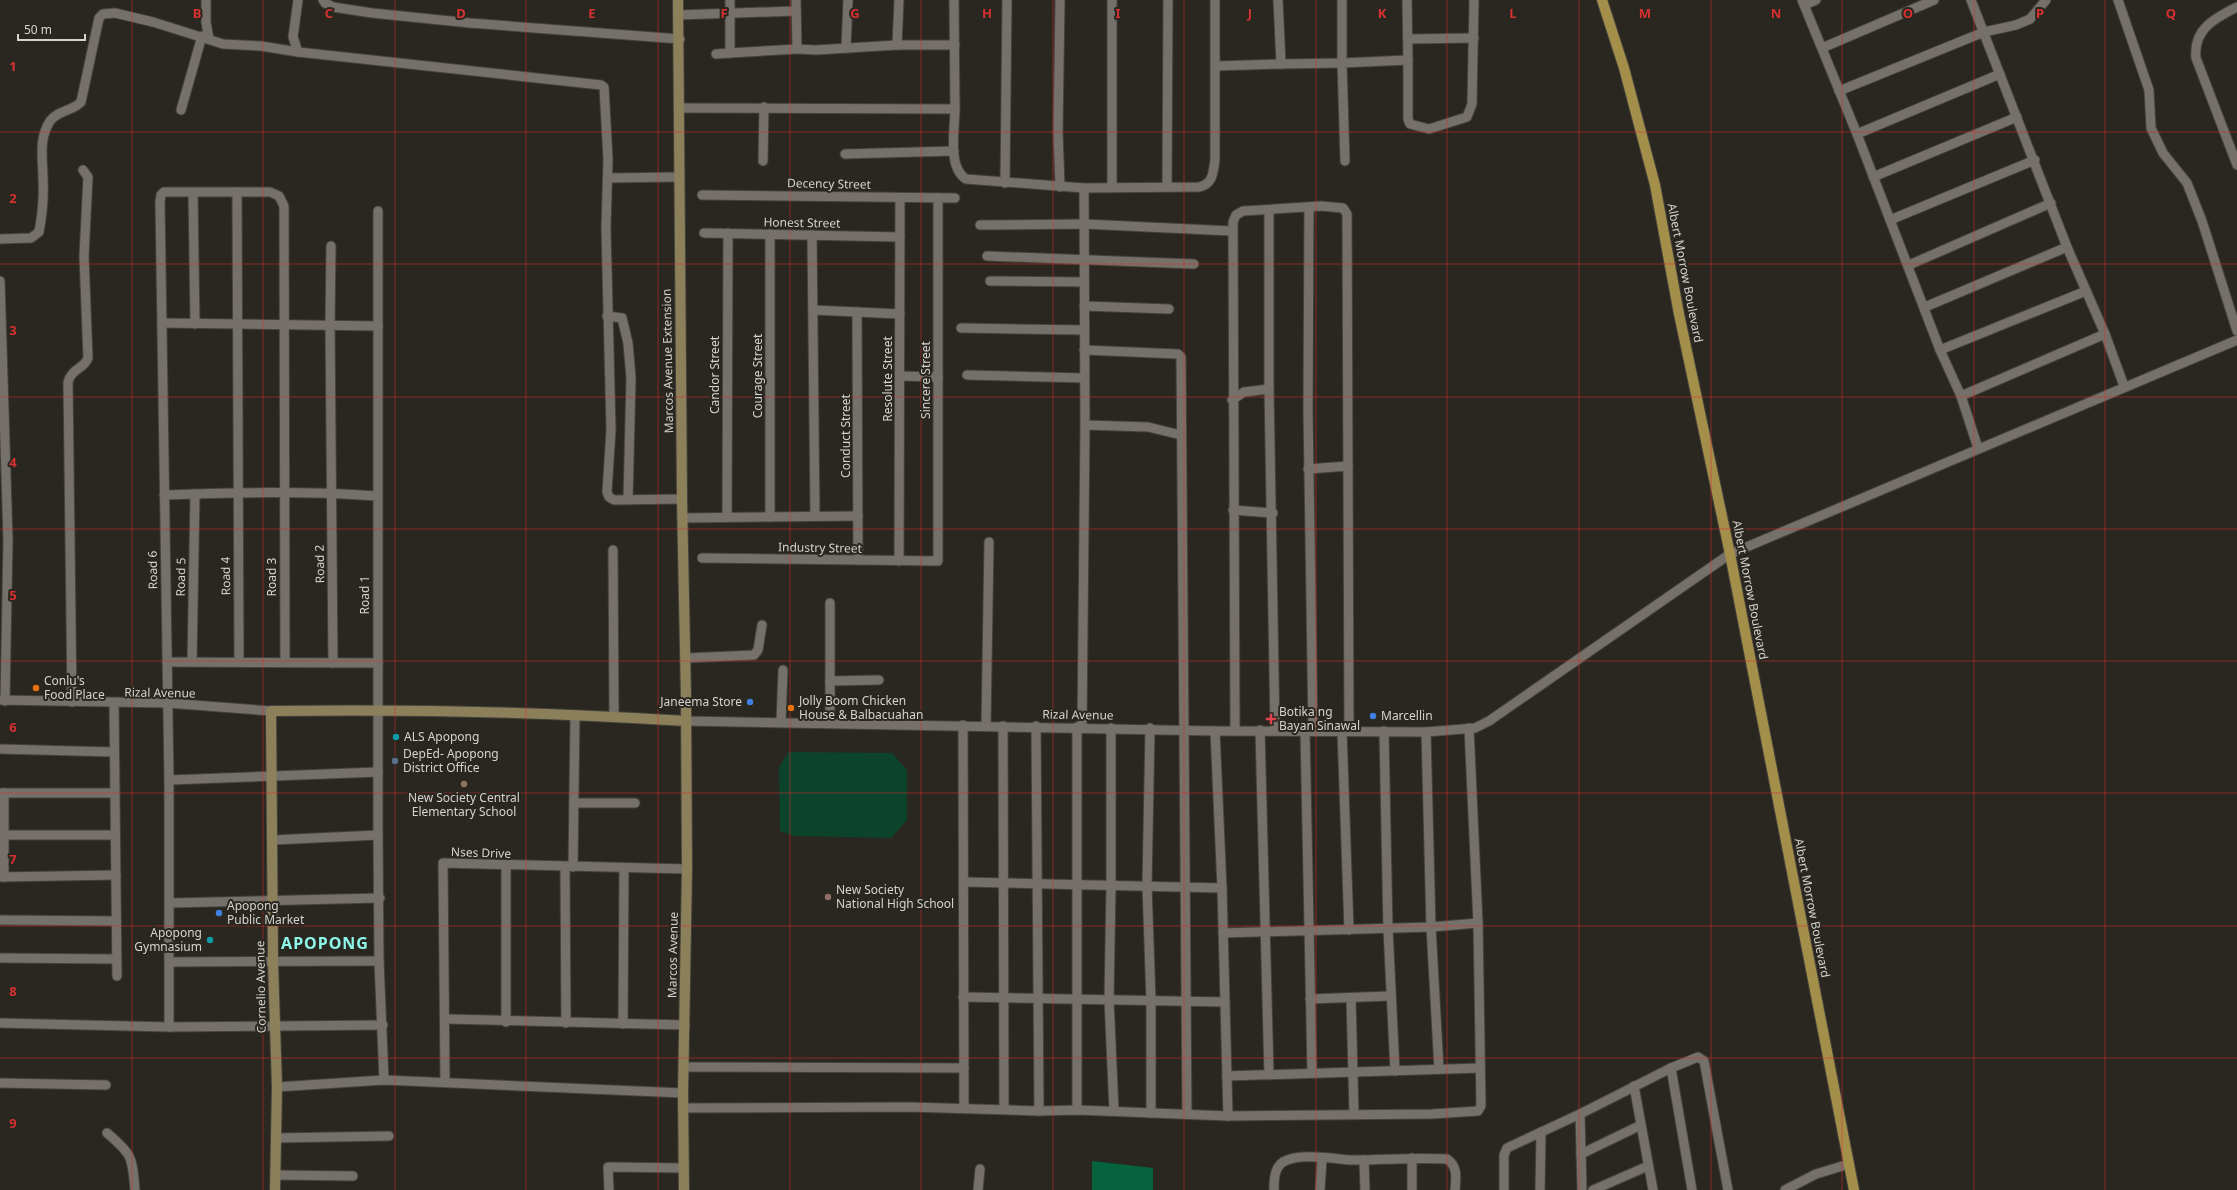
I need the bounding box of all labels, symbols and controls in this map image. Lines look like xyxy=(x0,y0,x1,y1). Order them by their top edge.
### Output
text: B xyxy=(193,4,201,22)
text: C xyxy=(325,4,333,22)
text: D xyxy=(456,4,466,22)
text: E xyxy=(588,4,596,22)
text: F xyxy=(720,4,728,22)
text: G xyxy=(850,4,860,22)
text: H xyxy=(982,4,992,22)
text: I xyxy=(1115,4,1121,22)
text: J xyxy=(1247,4,1252,22)
text: K xyxy=(1378,4,1387,22)
text: L xyxy=(1509,4,1517,22)
text: M xyxy=(1639,4,1651,22)
text: N xyxy=(1771,4,1781,22)
text: O xyxy=(1903,4,1913,22)
text: P xyxy=(2036,4,2044,22)
text: Q xyxy=(2166,4,2176,22)
scale bar xyxy=(18,16,85,42)
text: 50 m xyxy=(24,21,52,38)
text: 1 xyxy=(9,57,17,75)
street label: Decency Street xyxy=(787,174,872,193)
text: 2 xyxy=(9,189,17,207)
street label: Albert Morrow Boulevard xyxy=(1664,202,1707,344)
street label: Honest Street xyxy=(763,213,841,232)
street label: Marcos Avenue Extension xyxy=(658,289,677,433)
text: 3 xyxy=(9,321,17,339)
street label: Courage Street xyxy=(749,333,766,418)
street label: Candor Street xyxy=(706,335,723,414)
street label: Resolute Street xyxy=(879,336,896,422)
street label: Sincere Street xyxy=(917,340,934,419)
street label: Conduct Street xyxy=(837,393,854,478)
text: 4 xyxy=(9,453,17,471)
street label: Albert Morrow Boulevard xyxy=(1729,519,1772,661)
street label: Industry Street xyxy=(778,538,863,557)
street label: Road 2 xyxy=(311,544,328,584)
street label: Road 6 xyxy=(144,550,161,590)
street label: Road 4 xyxy=(217,556,234,596)
street label: Road 5 xyxy=(172,557,189,597)
street label: Road 3 xyxy=(263,557,280,596)
street label: Road 1 xyxy=(356,576,373,614)
text: 5 xyxy=(9,586,17,604)
place label: Conlu's Food Place xyxy=(44,672,105,703)
marker: Conlu's Food Place xyxy=(31,683,41,693)
street label: Rizal Avenue xyxy=(124,683,196,702)
place label: Jolly Boom Chicken House & Balbacuahan xyxy=(798,692,923,723)
place label: Janeema Store xyxy=(659,693,742,710)
marker: Janeema Store xyxy=(745,697,755,707)
marker: Jolly Boom Chicken House & Balbacuahan xyxy=(786,703,796,713)
place label: Botika ng Bayan Sinawal xyxy=(1279,703,1360,734)
street label: Rizal Avenue xyxy=(1042,705,1114,724)
place label: Marcellin xyxy=(1381,707,1433,724)
marker: Marcellin xyxy=(1368,711,1378,721)
marker: Botika ng Bayan Sinawal xyxy=(1266,714,1276,724)
text: 6 xyxy=(9,718,17,736)
place label: ALS Apopong xyxy=(404,728,479,745)
marker: ALS Apopong xyxy=(391,732,401,742)
place label: DepEd- Apopong District Office xyxy=(403,745,499,776)
marker: DepEd- Apopong District Office xyxy=(390,756,400,766)
marker: New Society Central Elementary School xyxy=(459,779,469,789)
place label: New Society Central Elementary School xyxy=(408,789,520,820)
street label: Albert Morrow Boulevard xyxy=(1791,837,1834,979)
street label: Nses Drive xyxy=(451,843,512,862)
text: 7 xyxy=(9,850,17,868)
place label: New Society National High School xyxy=(836,881,954,912)
marker: New Society National High School xyxy=(823,892,833,902)
place label: Apopong Public Market xyxy=(227,897,305,928)
marker: Apopong Public Market xyxy=(214,908,224,918)
street label: Marcos Avenue xyxy=(663,911,682,998)
place label: Apopong Gymnasium xyxy=(134,924,202,955)
district label: APOPONG xyxy=(281,932,369,954)
marker: Apopong Gymnasium xyxy=(205,935,215,945)
street label: Cornelio Avenue xyxy=(251,940,270,1034)
text: 8 xyxy=(9,982,17,1000)
text: 9 xyxy=(9,1114,17,1132)

